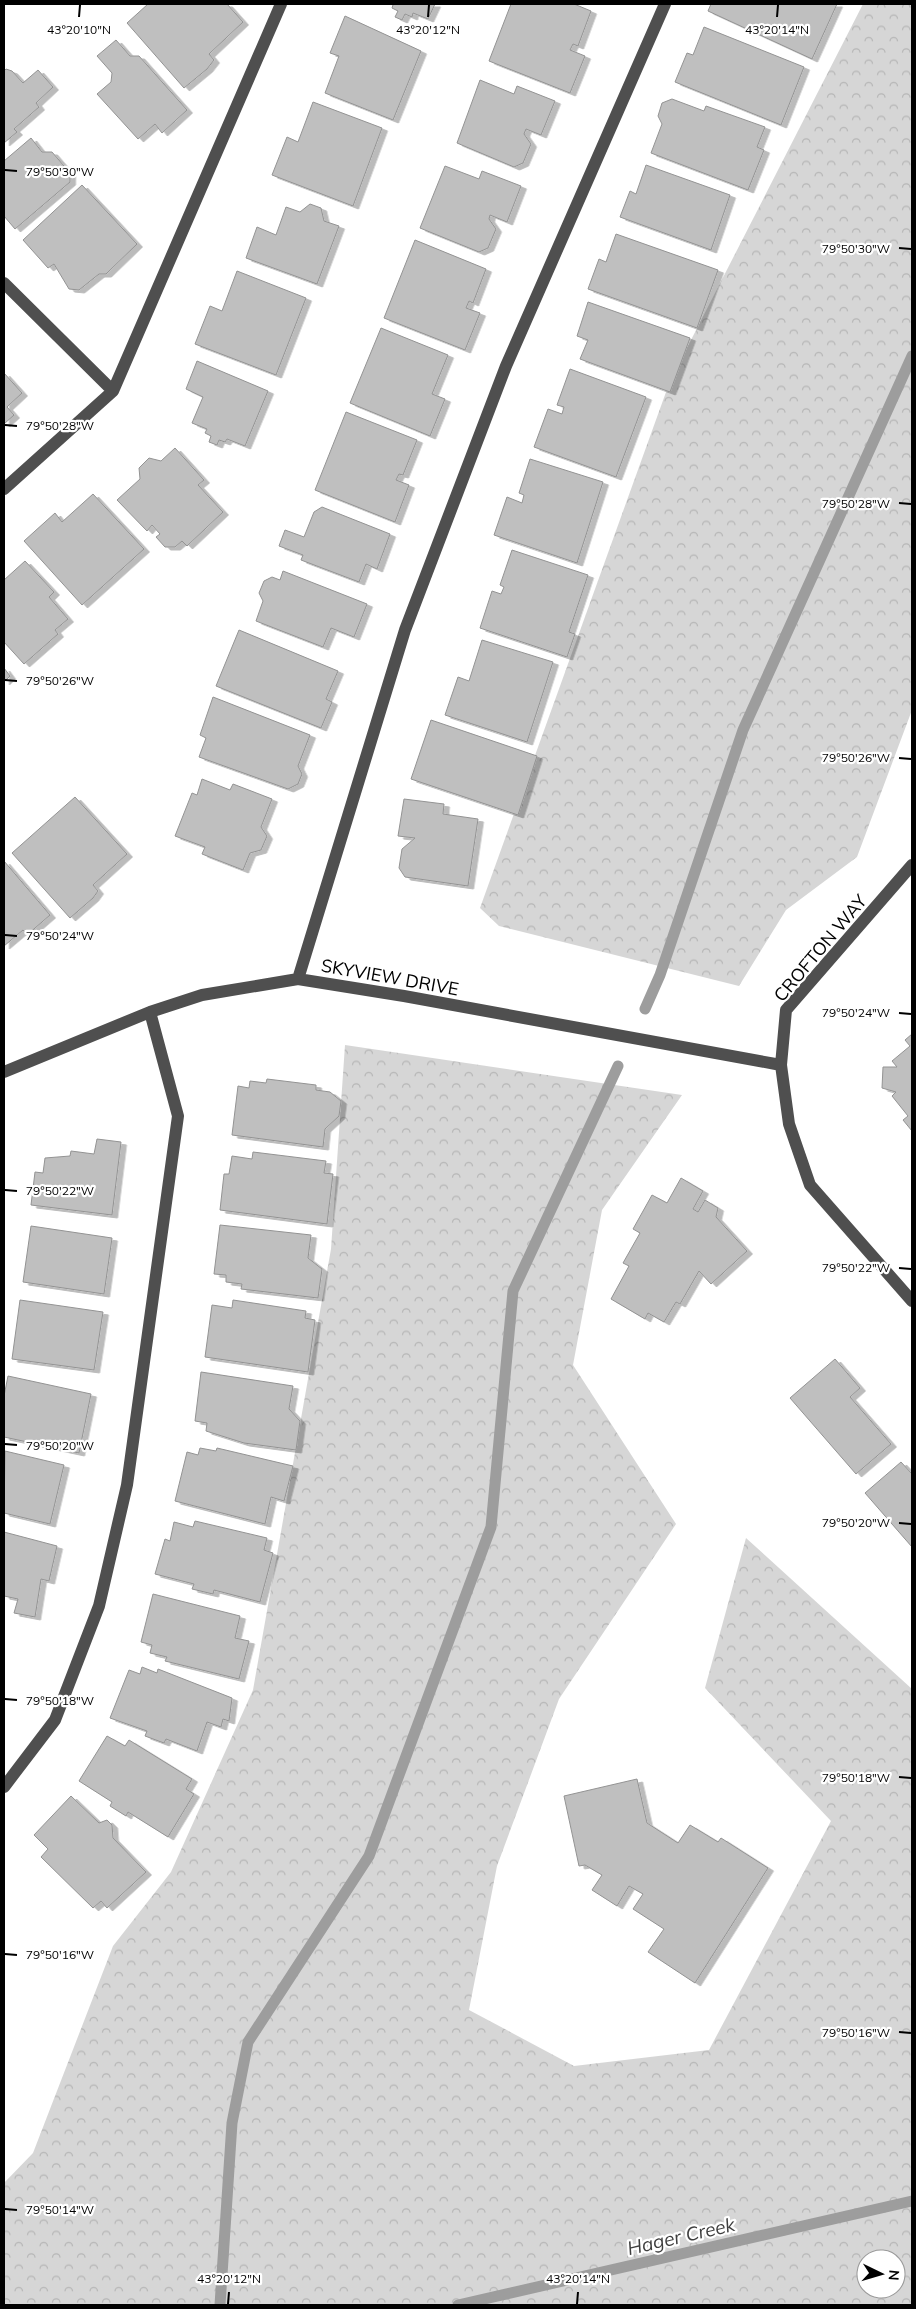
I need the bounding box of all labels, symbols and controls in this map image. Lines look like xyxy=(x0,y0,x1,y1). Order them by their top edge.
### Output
text: 43°20'10"N xyxy=(47,22,111,37)
text: 43°20'12"N xyxy=(396,22,460,37)
text: 43°20'14"N xyxy=(745,22,809,37)
text: 79°50'30"W xyxy=(26,164,94,179)
text: 79°50'30"W xyxy=(822,241,890,256)
text: 79°50'28"W xyxy=(26,418,94,433)
text: 79°50'28"W xyxy=(822,496,890,511)
text: 79°50'26"W xyxy=(26,673,94,688)
text: 79°50'26"W xyxy=(822,750,890,765)
street label: CROFTON WAY xyxy=(768,889,872,1006)
text: 79°50'24"W xyxy=(26,928,94,943)
street label: SKYVIEW DRIVE xyxy=(319,954,461,1000)
text: 79°50'24"W xyxy=(822,1005,890,1020)
text: 79°50'22"W xyxy=(26,1183,94,1198)
text: 79°50'22"W xyxy=(822,1260,890,1275)
text: 79°50'20"W xyxy=(26,1438,94,1453)
text: 79°50'20"W xyxy=(822,1515,890,1530)
text: 79°50'18"W xyxy=(26,1693,94,1708)
text: 79°50'18"W xyxy=(822,1770,890,1785)
text: 79°50'16"W xyxy=(26,1947,94,1962)
text: 79°50'16"W xyxy=(822,2025,890,2040)
text: 79°50'14"W xyxy=(26,2202,94,2217)
water label: Hager Creek xyxy=(625,2212,738,2260)
north arrow xyxy=(856,2249,906,2299)
text: N xyxy=(885,2269,903,2281)
text: 43°20'12"N xyxy=(197,2271,261,2286)
text: 43°20'14"N xyxy=(546,2271,610,2286)

